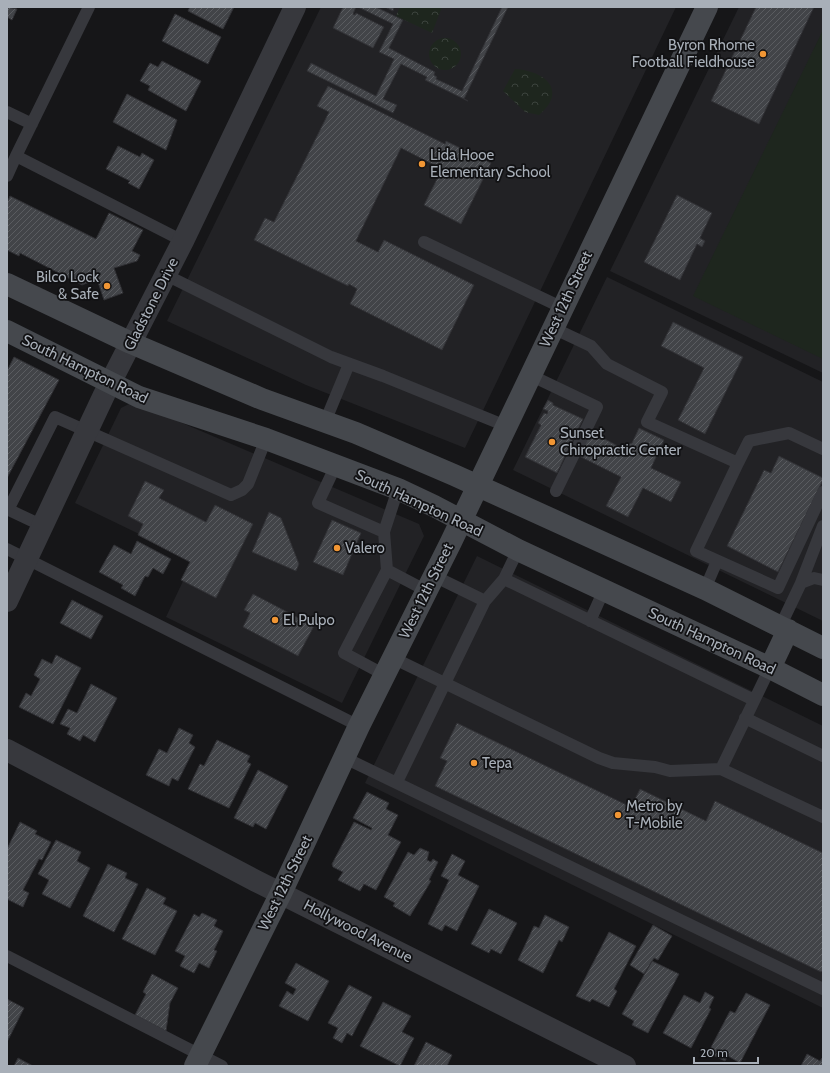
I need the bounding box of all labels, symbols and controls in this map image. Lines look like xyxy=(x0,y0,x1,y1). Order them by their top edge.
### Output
place label: Byron Rhome Football Fieldhouse xyxy=(632,36,755,71)
marker: Byron Rhome Football Fieldhouse xyxy=(758,49,768,59)
place label: Lida Hooe Elementary School xyxy=(430,146,551,181)
marker: Lida Hooe Elementary School xyxy=(417,159,427,169)
street label: West 12th Street xyxy=(536,248,596,350)
street label: Gladstone Drive xyxy=(120,254,182,353)
place label: Bilco Lock & Safe xyxy=(36,268,99,303)
marker: Bilco Lock & Safe xyxy=(102,281,112,291)
street label: South Hampton Road xyxy=(19,331,151,407)
place label: Sunset Chiropractic Center xyxy=(560,424,681,459)
marker: Sunset Chiropractic Center xyxy=(547,437,557,447)
street label: South Hampton Road xyxy=(353,466,485,540)
place label: Valero xyxy=(345,539,385,557)
street label: West 12th Street xyxy=(395,540,457,642)
marker: Valero xyxy=(332,543,342,553)
street label: South Hampton Road xyxy=(646,604,778,678)
place label: El Pulpo xyxy=(283,611,335,629)
marker: El Pulpo xyxy=(270,615,280,625)
place label: Tepa xyxy=(482,754,513,772)
marker: Tepa xyxy=(469,758,479,768)
place label: Metro by T-Mobile xyxy=(626,797,683,832)
marker: Metro by T-Mobile xyxy=(613,810,623,820)
street label: West 12th Street xyxy=(254,832,316,934)
street label: Hollywood Avenue xyxy=(301,896,416,966)
scale bar xyxy=(694,1039,758,1065)
text: 20 m xyxy=(700,1045,728,1060)

